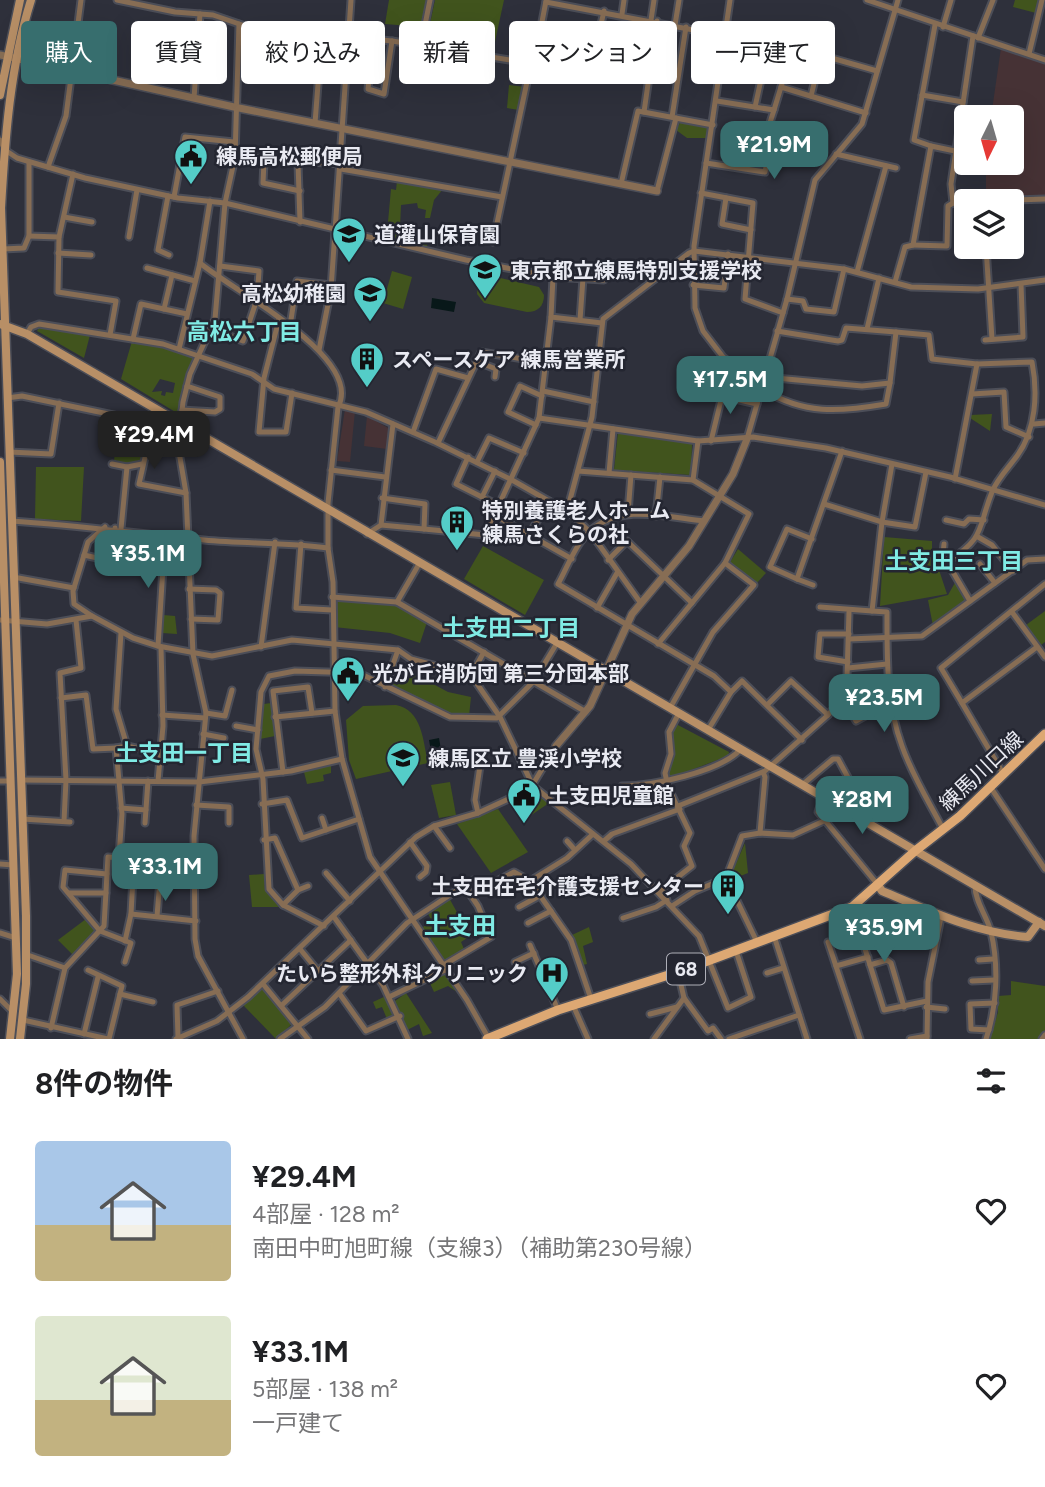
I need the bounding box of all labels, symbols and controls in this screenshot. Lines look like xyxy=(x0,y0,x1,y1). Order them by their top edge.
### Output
chip: 購入 xyxy=(21,21,117,84)
chip: 賃貸 xyxy=(131,21,227,84)
chip: 絞り込み xyxy=(241,21,385,84)
chip: 新着 xyxy=(399,21,495,84)
chip: マンション xyxy=(509,21,677,84)
chip: 一戸建て xyxy=(691,21,835,84)
north arrow xyxy=(954,105,1024,175)
map controls xyxy=(954,105,1024,259)
pin: ¥21.9M xyxy=(717,122,831,181)
text: ¥21.9M xyxy=(736,130,812,158)
public building icon: 練馬高松郵便局 xyxy=(172,137,210,186)
place label: 練馬高松郵便局 xyxy=(216,144,363,169)
button: layers xyxy=(954,189,1024,259)
school or university icon: 道灌山保育園 xyxy=(330,215,368,264)
place label: 道灌山保育園 xyxy=(374,222,500,247)
school or university icon: 東京都立練馬特別支援学校 xyxy=(466,251,504,300)
place label: 東京都立練馬特別支援学校 xyxy=(510,258,762,283)
school or university icon: 高松幼稚園 xyxy=(351,274,389,323)
place label: 高松幼稚園 xyxy=(241,281,346,306)
district label: 高松六丁目 xyxy=(187,318,302,346)
building icon: スペースケア 練馬営業所 xyxy=(348,340,386,389)
place label: スペースケア 練馬営業所 xyxy=(392,347,625,372)
pin: ¥17.5M xyxy=(673,356,787,416)
text: ¥17.5M xyxy=(693,365,767,393)
pin: ¥29.4M xyxy=(97,412,211,471)
text: ¥29.4M xyxy=(114,420,194,448)
place label: 特別養護老人ホーム 練馬さくらの社 xyxy=(482,498,670,547)
building icon: 特別養護老人ホーム 練馬さくらの社 xyxy=(438,503,476,552)
pin: ¥35.1M xyxy=(91,530,205,590)
text: ¥35.1M xyxy=(111,539,185,567)
district label: 土支田三丁目 xyxy=(885,547,1023,575)
district label: 土支田二丁目 xyxy=(442,614,580,642)
public building icon: 光が丘消防団 第三分団本部 xyxy=(329,654,367,703)
place label: 光が丘消防団 第三分団本部 xyxy=(372,661,629,686)
pin: ¥23.5M xyxy=(827,674,941,734)
text: ¥23.5M xyxy=(845,683,923,711)
street label: 練馬川口線 xyxy=(934,726,1028,816)
district label: 土支田一丁目 xyxy=(115,739,253,767)
school or university icon: 練馬区立 豊渓小学校 xyxy=(384,739,422,788)
place label: 練馬区立 豊渓小学校 xyxy=(428,746,622,771)
public building icon: 土支田児童館 xyxy=(505,776,543,825)
pin: ¥28M xyxy=(821,776,903,836)
place label: 土支田児童館 xyxy=(548,783,674,808)
text: ¥28M xyxy=(832,785,892,813)
pin: ¥33.1M xyxy=(108,844,222,903)
text: ¥33.1M xyxy=(128,852,202,880)
building icon: 土支田在宅介護支援センター xyxy=(709,867,747,916)
place label: 土支田在宅介護支援センター xyxy=(431,874,704,899)
pin: ¥35.9M xyxy=(827,904,941,964)
district label: 土支田 xyxy=(424,911,496,940)
text: ¥35.9M xyxy=(845,913,923,941)
road number: 68 xyxy=(667,953,705,984)
hospital icon: たいら整形外科クリニック xyxy=(533,954,571,1003)
place label: たいら整形外科クリニック xyxy=(276,961,528,986)
icon: filters xyxy=(972,1062,1010,1100)
text: 8件の物件 xyxy=(35,1065,173,1102)
text: ¥29.4M xyxy=(252,1158,357,1195)
icon: home xyxy=(91,1169,175,1253)
icon: heart xyxy=(972,1192,1010,1230)
text: 4部屋 · 128 m² xyxy=(252,1200,400,1228)
text: 南田中町旭町線（支線3）（補助第230号線） xyxy=(252,1234,707,1262)
text: ¥33.1M xyxy=(252,1333,349,1370)
icon: home xyxy=(91,1344,175,1428)
icon: heart xyxy=(972,1367,1010,1405)
text: 5部屋 · 138 m² xyxy=(252,1375,398,1403)
text: 一戸建て xyxy=(252,1409,344,1437)

